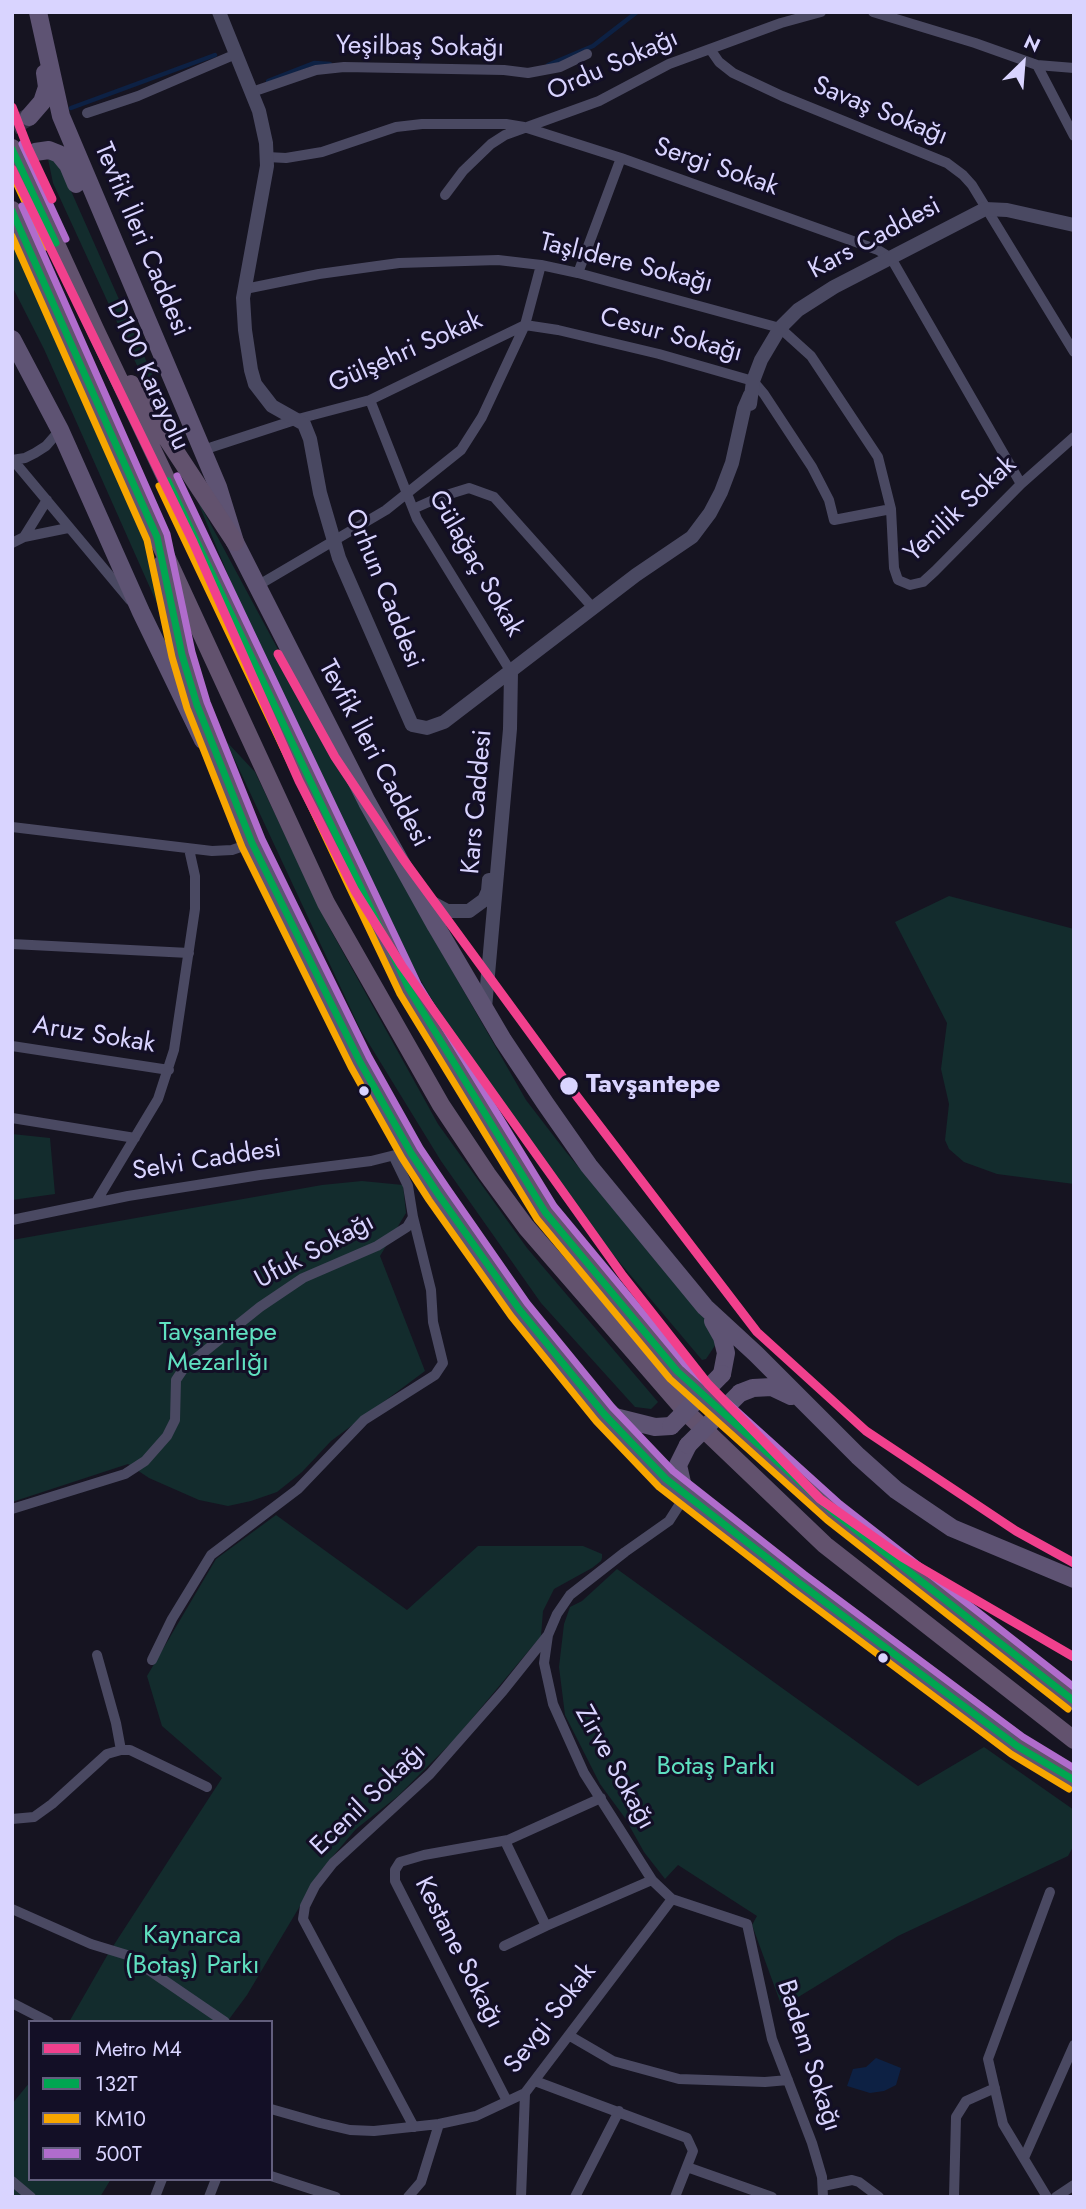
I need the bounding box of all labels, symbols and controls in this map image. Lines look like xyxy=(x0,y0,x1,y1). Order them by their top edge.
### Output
street label: Ordu Sokağı xyxy=(543,23,683,109)
north arrow xyxy=(988,28,1058,98)
text: N xyxy=(1020,28,1045,59)
street label: Yeşilbaş Sokağı xyxy=(336,31,504,65)
street label: Savaş Sokağı xyxy=(808,71,952,153)
street label: Sergi Sokak xyxy=(650,132,782,204)
street label: Tevfik İleri Caddesi xyxy=(86,139,196,341)
street label: Kars Caddesi xyxy=(804,191,946,287)
street label: Taşlıdere Sokağı xyxy=(536,227,716,301)
street label: D100 Karayolu xyxy=(99,296,195,456)
street label: Cesur Sokağı xyxy=(596,302,746,370)
street label: Gülşehri Sokak xyxy=(324,305,488,401)
street label: Yenilik Sokak xyxy=(899,450,1023,570)
street label: Gülağaç Sokak xyxy=(421,485,529,643)
street label: Orhun Caddesi xyxy=(337,505,429,673)
street label: Tevfik İleri Caddesi xyxy=(311,655,435,853)
street label: Kars Caddesi xyxy=(456,728,500,876)
street label: Aruz Sokak xyxy=(31,1011,157,1061)
place label: Tavşantepe xyxy=(586,1070,720,1102)
marker: Tavşantepe xyxy=(558,1075,580,1097)
unlabelled marker xyxy=(357,1084,371,1098)
street label: Selvi Caddesi xyxy=(130,1134,284,1188)
street label: Ufuk Sokağı xyxy=(250,1208,380,1296)
park label: Tavşantepe Mezarlığı xyxy=(159,1318,277,1380)
unlabelled marker xyxy=(876,1651,890,1665)
street label: Zirve Sokağı xyxy=(567,1701,661,1835)
street label: Ecenil Sokağı xyxy=(305,1737,433,1863)
park label: Botaş Parkı xyxy=(657,1752,775,1784)
street label: Kestane Sokağı xyxy=(407,1872,509,2034)
park label: Kaynarca (Botaş) Parkı xyxy=(125,1921,259,1982)
street label: Sevgi Sokak xyxy=(498,1958,604,2080)
street label: Badem Sokağı xyxy=(769,1976,847,2136)
legend xyxy=(28,2020,273,2181)
text: Metro M4 xyxy=(95,2034,182,2064)
text: 132T xyxy=(95,2069,138,2099)
text: KM10 xyxy=(95,2104,146,2134)
text: 500T xyxy=(95,2139,142,2169)

